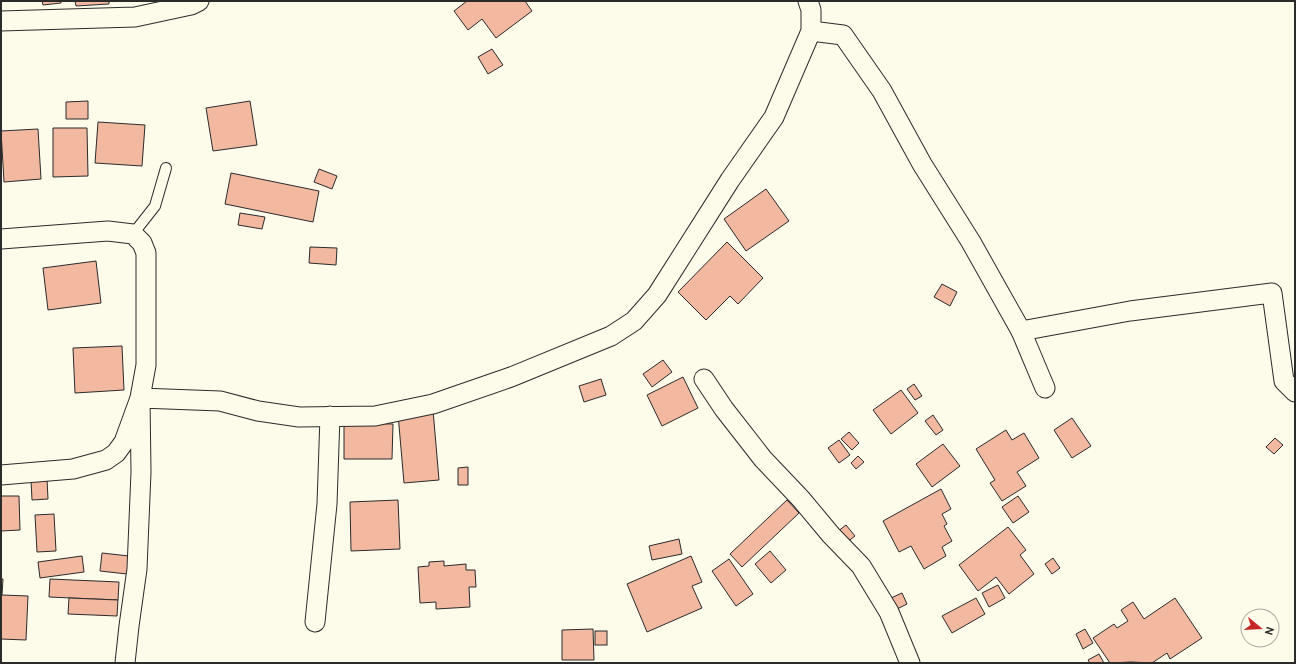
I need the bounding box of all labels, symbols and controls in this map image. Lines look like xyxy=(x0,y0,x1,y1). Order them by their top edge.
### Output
north arrow xyxy=(1240,608,1280,648)
text: N xyxy=(1261,625,1276,637)

